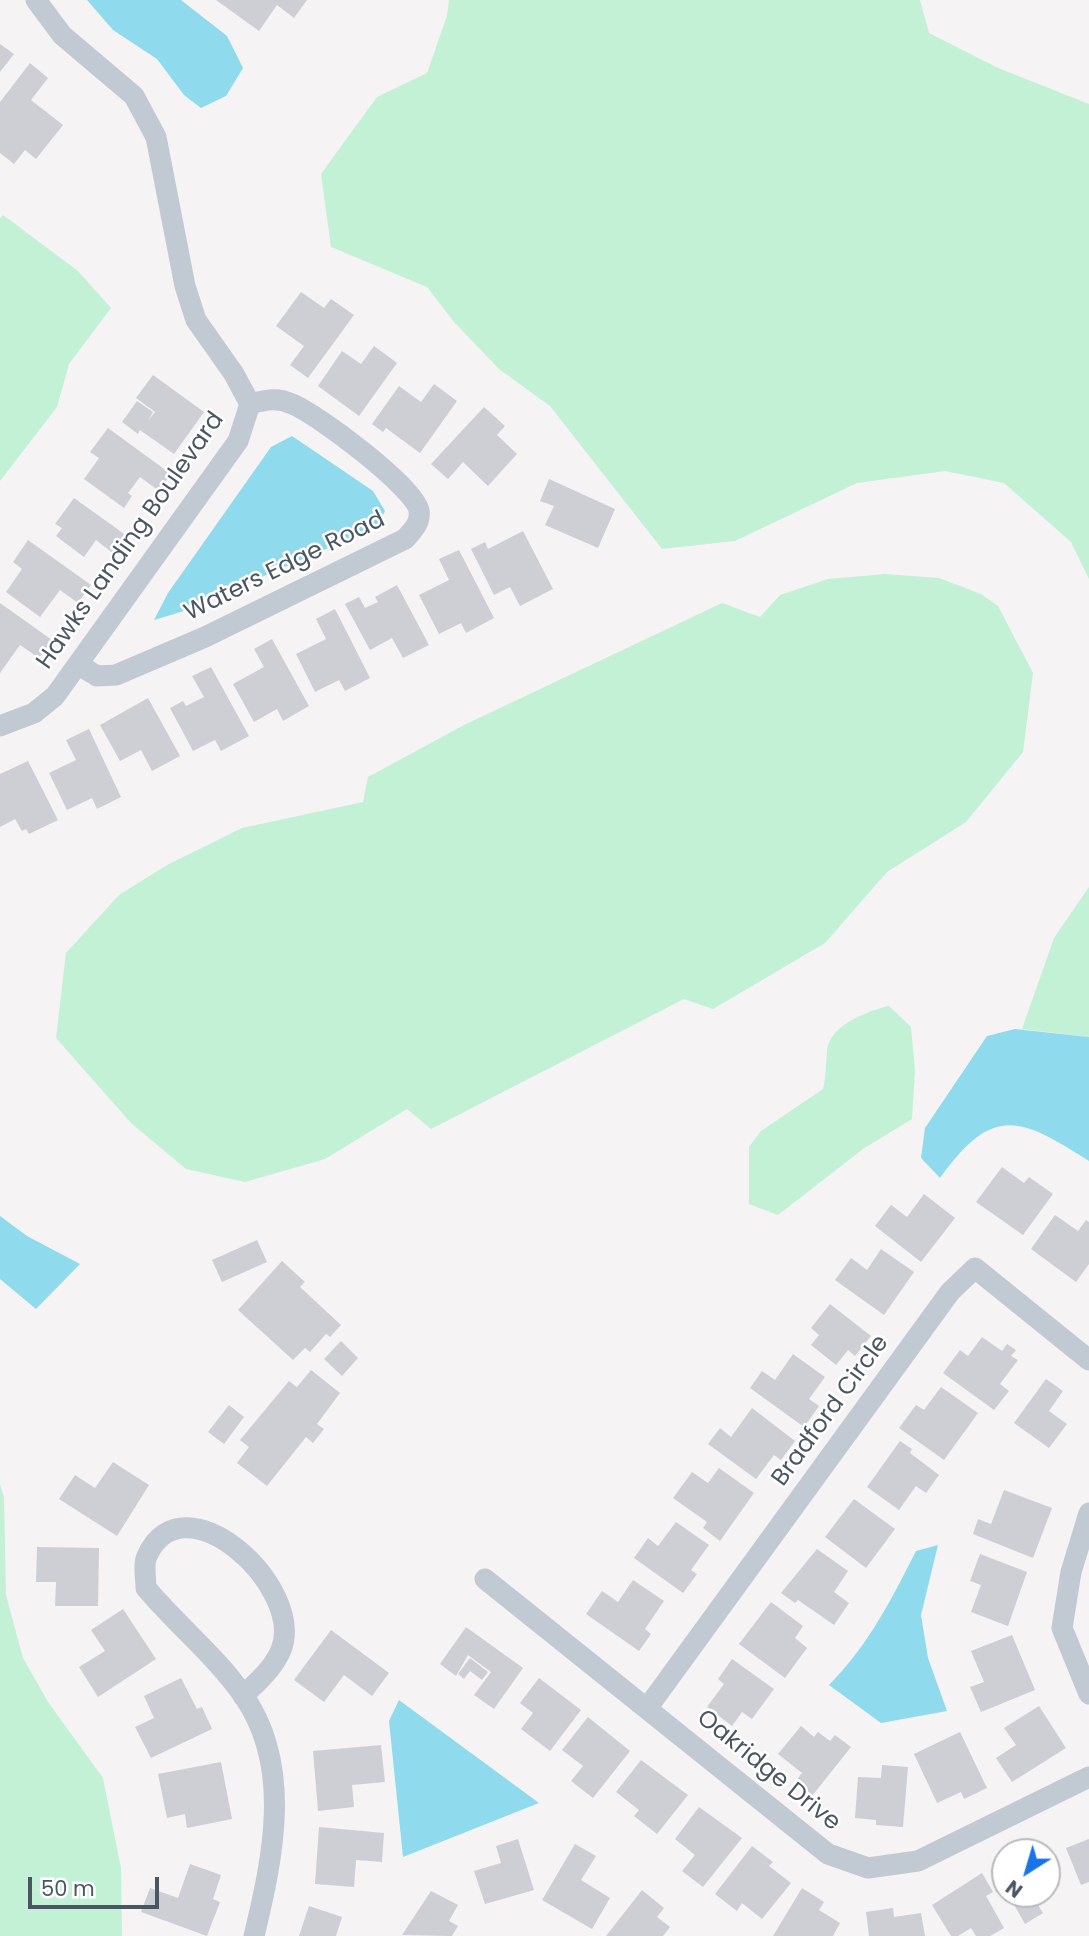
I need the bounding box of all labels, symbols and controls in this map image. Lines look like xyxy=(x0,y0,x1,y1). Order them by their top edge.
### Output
street label: Hawks Landing Boulevard xyxy=(31,407,231,675)
street label: Waters Edge Road xyxy=(180,506,390,628)
street label: Bradford Circle xyxy=(767,1330,895,1492)
street label: Oakridge Drive xyxy=(690,1704,846,1838)
north arrow xyxy=(991,1838,1061,1908)
scale bar xyxy=(32,1862,163,1906)
text: N xyxy=(1000,1873,1028,1904)
text: 50 m xyxy=(41,1874,95,1903)

